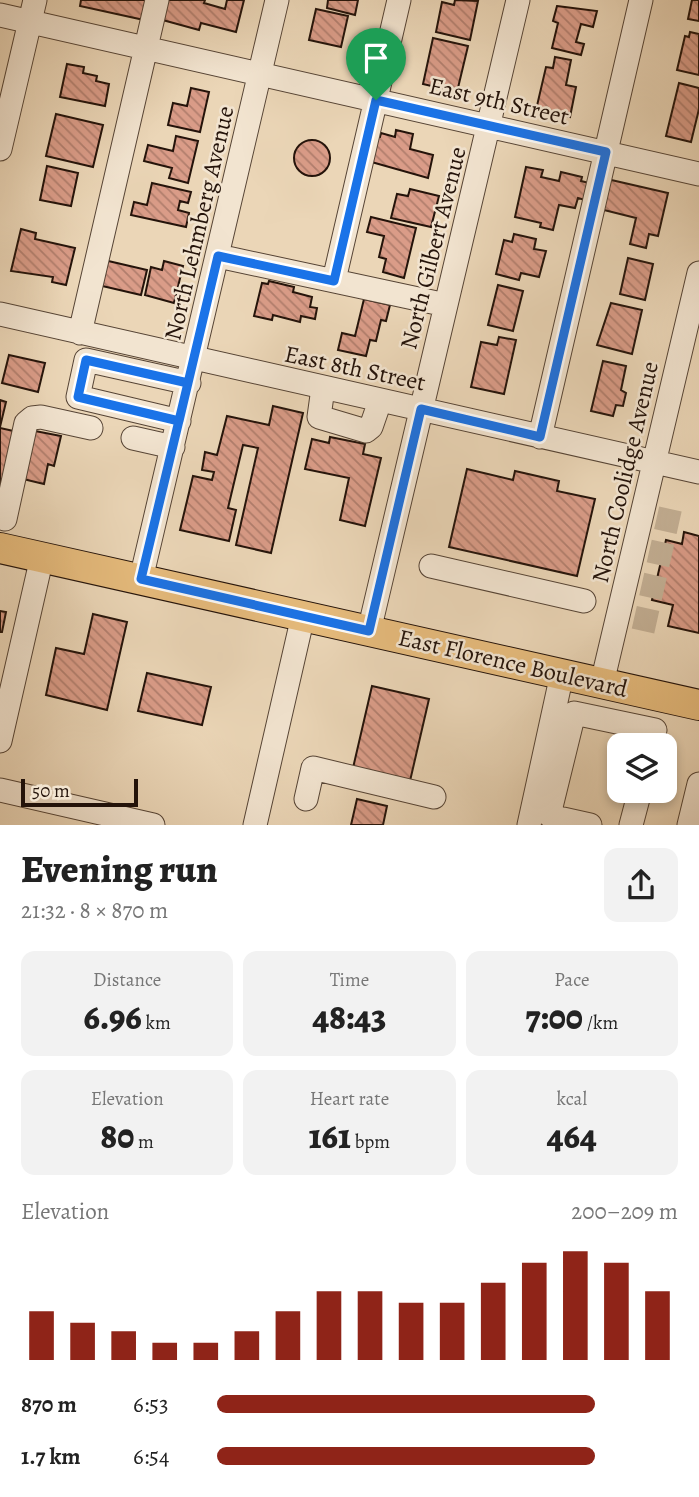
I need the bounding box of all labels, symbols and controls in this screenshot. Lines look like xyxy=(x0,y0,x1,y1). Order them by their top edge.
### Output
pin xyxy=(346,28,406,100)
icon: arrive xyxy=(357,39,395,77)
street label: East 9th Street xyxy=(426,69,572,133)
street label: North Lehmberg Avenue xyxy=(156,103,242,343)
street label: North Gilbert Avenue xyxy=(392,143,474,353)
street label: East 8th Street xyxy=(282,337,429,399)
street label: North Coolidge Avenue xyxy=(584,358,666,586)
street label: East Florence Boulevard xyxy=(395,621,631,705)
map controls xyxy=(607,733,677,803)
button: layers xyxy=(607,733,677,803)
scale bar xyxy=(21,776,138,808)
text: 50 m xyxy=(32,778,70,804)
text: Evening run xyxy=(21,843,218,895)
button: share xyxy=(604,848,678,922)
text: 21:32 · 8 × 870 m xyxy=(21,895,168,926)
text: Distance xyxy=(93,967,161,993)
text: Time xyxy=(330,967,369,993)
text: Pace xyxy=(554,967,589,993)
text: 6.96 xyxy=(84,993,142,1041)
text: 48:43 xyxy=(313,993,386,1041)
text: 7:00 xyxy=(525,993,583,1041)
text: km xyxy=(142,1010,171,1036)
text: /km xyxy=(583,1010,618,1036)
text: Elevation xyxy=(91,1086,164,1112)
text: Heart rate xyxy=(310,1086,389,1112)
text: kcal xyxy=(557,1086,587,1112)
text: 80 xyxy=(101,1112,134,1160)
text: 161 xyxy=(309,1112,351,1160)
text: 464 xyxy=(547,1112,597,1160)
text: m xyxy=(134,1129,154,1155)
text: bpm xyxy=(351,1129,390,1155)
text: Elevation xyxy=(21,1196,109,1227)
text: 200–209 m xyxy=(571,1196,678,1227)
text: 870 m xyxy=(21,1389,77,1420)
text: 6:53 xyxy=(133,1389,169,1420)
text: 1.7 km xyxy=(21,1441,81,1472)
text: 6:54 xyxy=(133,1441,169,1472)

